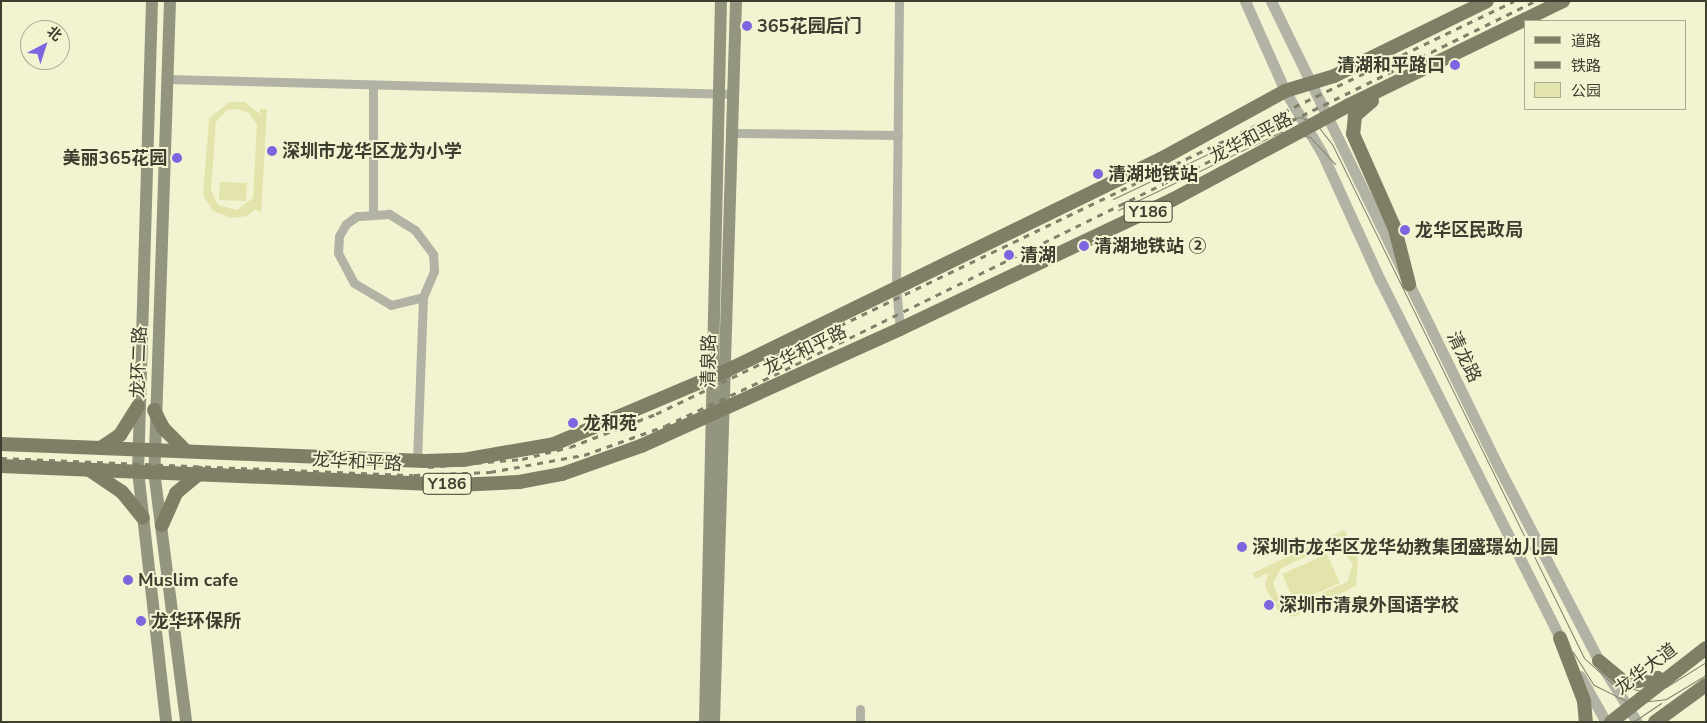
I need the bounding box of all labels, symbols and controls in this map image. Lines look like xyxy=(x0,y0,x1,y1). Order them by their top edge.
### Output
place label: 365花园后门 xyxy=(757,15,861,37)
north arrow xyxy=(20,20,70,70)
marker: 365花园后门 xyxy=(741,20,753,32)
legend xyxy=(1524,20,1687,110)
text: 北 xyxy=(43,22,66,46)
text: 道路 xyxy=(1571,31,1601,51)
place label: 清湖和平路口 xyxy=(1337,54,1445,76)
text: 铁路 xyxy=(1571,56,1601,76)
marker: 清湖和平路口 xyxy=(1449,59,1461,71)
text: 公园 xyxy=(1571,81,1601,101)
street label: 龙华和平路 xyxy=(1206,108,1296,168)
place label: 深圳市龙华区龙为小学 xyxy=(282,140,462,162)
marker: 深圳市龙华区龙为小学 xyxy=(266,145,278,157)
place label: 美丽365花园 xyxy=(63,147,167,169)
marker: 美丽365花园 xyxy=(171,152,183,164)
place label: 清湖地铁站 xyxy=(1108,163,1198,185)
marker: 清湖地铁站 xyxy=(1092,168,1104,180)
road number: Y186 xyxy=(1123,198,1173,226)
place label: 龙华区民政局 xyxy=(1415,219,1523,241)
marker: 龙华区民政局 xyxy=(1399,224,1411,236)
place label: 清湖地铁站 ② xyxy=(1094,235,1207,257)
marker: 清湖地铁站 ② xyxy=(1078,240,1090,252)
place label: 清湖 xyxy=(1020,244,1056,266)
marker: 清湖 xyxy=(1002,248,1016,262)
street label: 龙华和平路 xyxy=(760,321,850,379)
street label: 龙环二路 xyxy=(127,326,151,398)
street label: 清龙路 xyxy=(1442,328,1486,386)
street label: 清泉路 xyxy=(698,334,720,388)
place label: 龙和苑 xyxy=(583,412,637,434)
marker: 龙和苑 xyxy=(567,417,579,429)
street label: 龙华和平路 xyxy=(311,449,403,475)
road number: Y186 xyxy=(422,470,472,498)
place label: 深圳市龙华区龙华幼教集团盛璟幼儿园 xyxy=(1252,536,1558,558)
marker: 深圳市龙华区龙华幼教集团盛璟幼儿园 xyxy=(1236,541,1248,553)
place label: Muslim cafe xyxy=(138,569,238,591)
marker: Muslim cafe xyxy=(122,574,134,586)
place label: 深圳市清泉外国语学校 xyxy=(1279,594,1459,616)
marker: 深圳市清泉外国语学校 xyxy=(1263,599,1275,611)
place label: 龙华环保所 xyxy=(151,610,241,632)
marker: 龙华环保所 xyxy=(135,615,147,627)
street label: 龙华大道 xyxy=(1611,639,1681,699)

